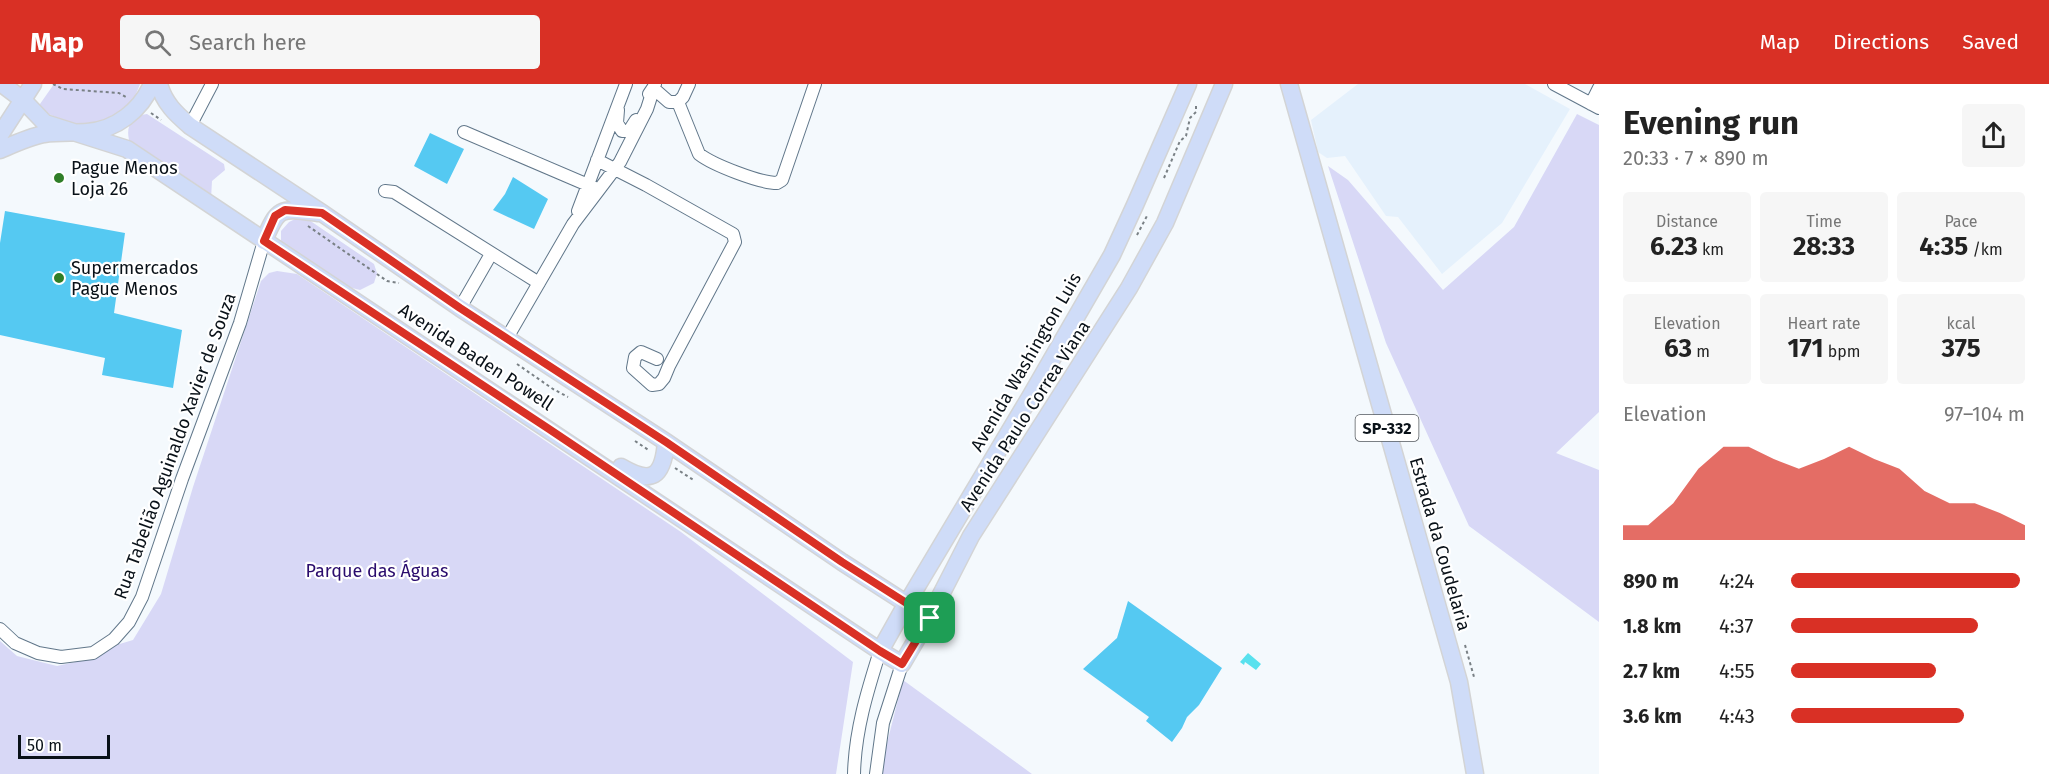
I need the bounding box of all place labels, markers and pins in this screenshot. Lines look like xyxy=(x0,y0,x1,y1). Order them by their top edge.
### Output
place label: Pague Menos Loja 26 xyxy=(71,157,178,200)
marker: Pague Menos Loja 26 xyxy=(52,171,66,185)
place label: Supermercados Pague Menos xyxy=(71,257,198,300)
marker: Supermercados Pague Menos xyxy=(52,271,66,285)
pin xyxy=(904,592,955,643)

